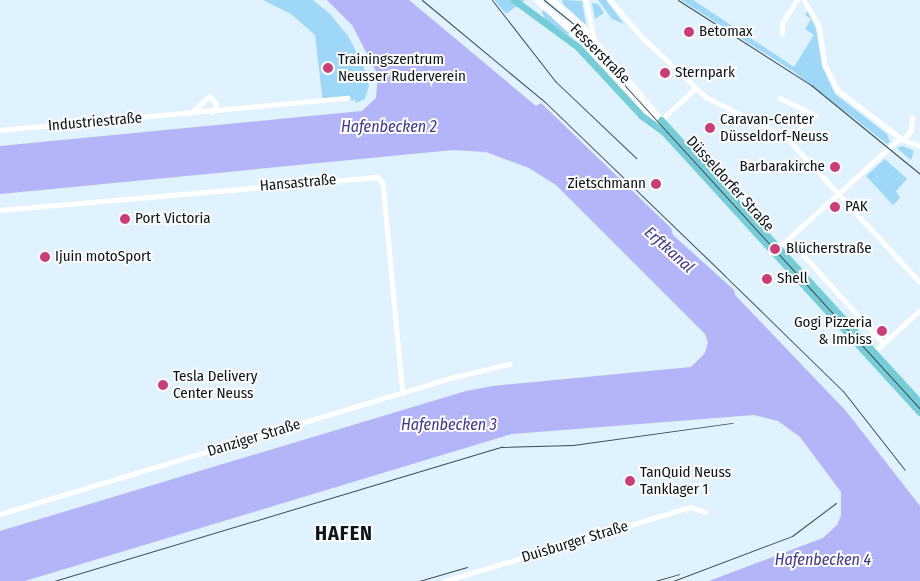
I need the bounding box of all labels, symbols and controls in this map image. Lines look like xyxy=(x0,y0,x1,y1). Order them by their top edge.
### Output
street label: Fesserstraße xyxy=(566,20,634,88)
place label: Betomax xyxy=(699,23,753,41)
marker: Betomax xyxy=(683,26,695,38)
place label: Trainingszentrum Neusser Ruderverein xyxy=(338,50,466,85)
marker: Trainingszentrum Neusser Ruderverein xyxy=(322,62,334,74)
place label: Sternpark xyxy=(675,64,735,82)
marker: Sternpark xyxy=(659,67,671,79)
street label: Industriestraße xyxy=(47,109,143,135)
place label: Caravan-Center Düsseldorf-Neuss xyxy=(720,110,829,145)
water label: Hafenbecken 2 xyxy=(341,117,437,137)
marker: Caravan-Center Düsseldorf-Neuss xyxy=(704,122,716,134)
street label: Düsseldorfer Straße xyxy=(682,133,778,235)
place label: Barbarakirche xyxy=(740,158,825,176)
marker: Barbarakirche xyxy=(829,161,841,173)
street label: Hansastraße xyxy=(259,171,337,195)
place label: Zietschmann xyxy=(567,175,646,193)
marker: Zietschmann xyxy=(650,178,662,190)
place label: PAK xyxy=(845,198,868,216)
marker: PAK xyxy=(829,201,841,213)
place label: Port Victoria xyxy=(135,210,211,228)
marker: Port Victoria xyxy=(119,213,131,225)
water label: Erftkanal xyxy=(640,223,698,277)
place label: Blücherstraße xyxy=(786,240,872,258)
marker: Blücherstraße xyxy=(768,242,782,256)
place label: Ijuin motoSport xyxy=(55,248,151,266)
marker: Ijuin motoSport xyxy=(39,251,51,263)
place label: Shell xyxy=(777,270,808,288)
marker: Shell xyxy=(761,273,773,285)
place label: Gogi Pizzeria & Imbiss xyxy=(794,313,872,348)
marker: Gogi Pizzeria & Imbiss xyxy=(876,325,888,337)
place label: Tesla Delivery Center Neuss xyxy=(173,367,258,402)
marker: Tesla Delivery Center Neuss xyxy=(157,379,169,391)
street label: Danziger Straße xyxy=(205,415,303,461)
water label: Hafenbecken 3 xyxy=(401,415,497,435)
place label: TanQuid Neuss Tanklager 1 xyxy=(640,463,731,498)
marker: TanQuid Neuss Tanklager 1 xyxy=(624,475,636,487)
street label: Duisburger Straße xyxy=(520,517,630,567)
district label: HAFEN xyxy=(314,521,374,545)
water label: Hafenbecken 4 xyxy=(775,550,871,570)

